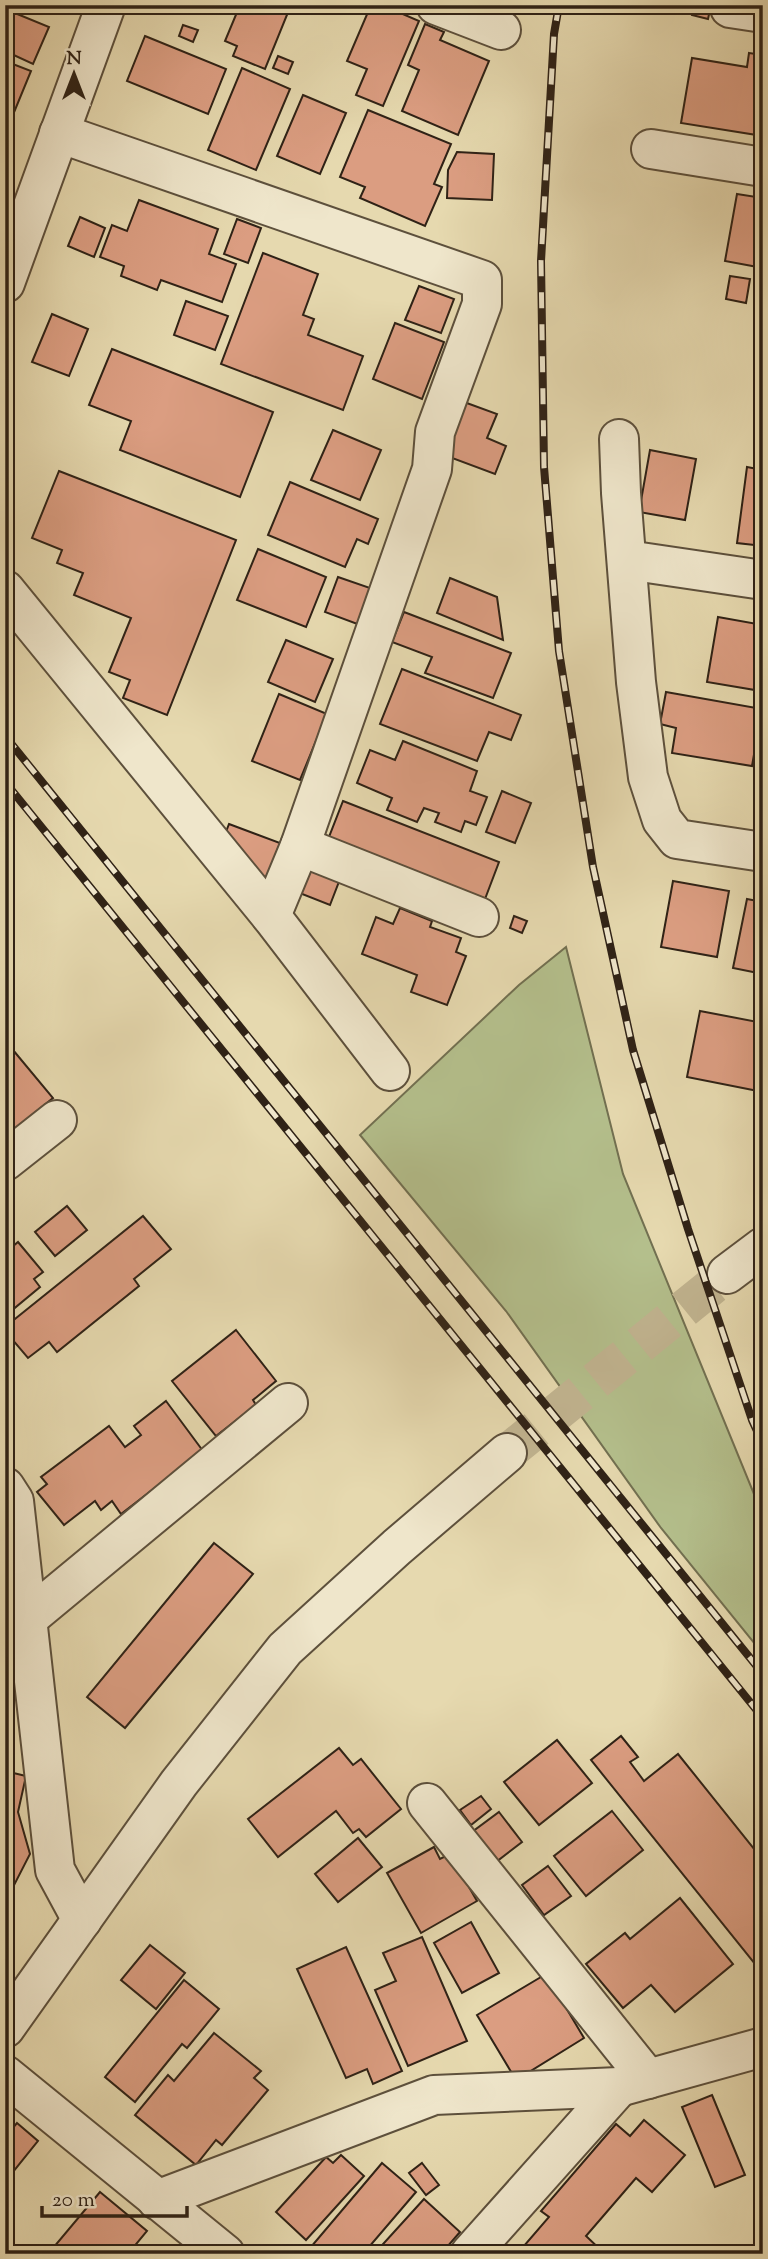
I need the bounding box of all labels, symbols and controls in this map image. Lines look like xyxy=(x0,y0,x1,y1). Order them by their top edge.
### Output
north arrow xyxy=(38,38,108,108)
text: N xyxy=(66,46,82,73)
scale bar xyxy=(42,2175,187,2219)
text: 20 m xyxy=(52,2186,95,2216)

